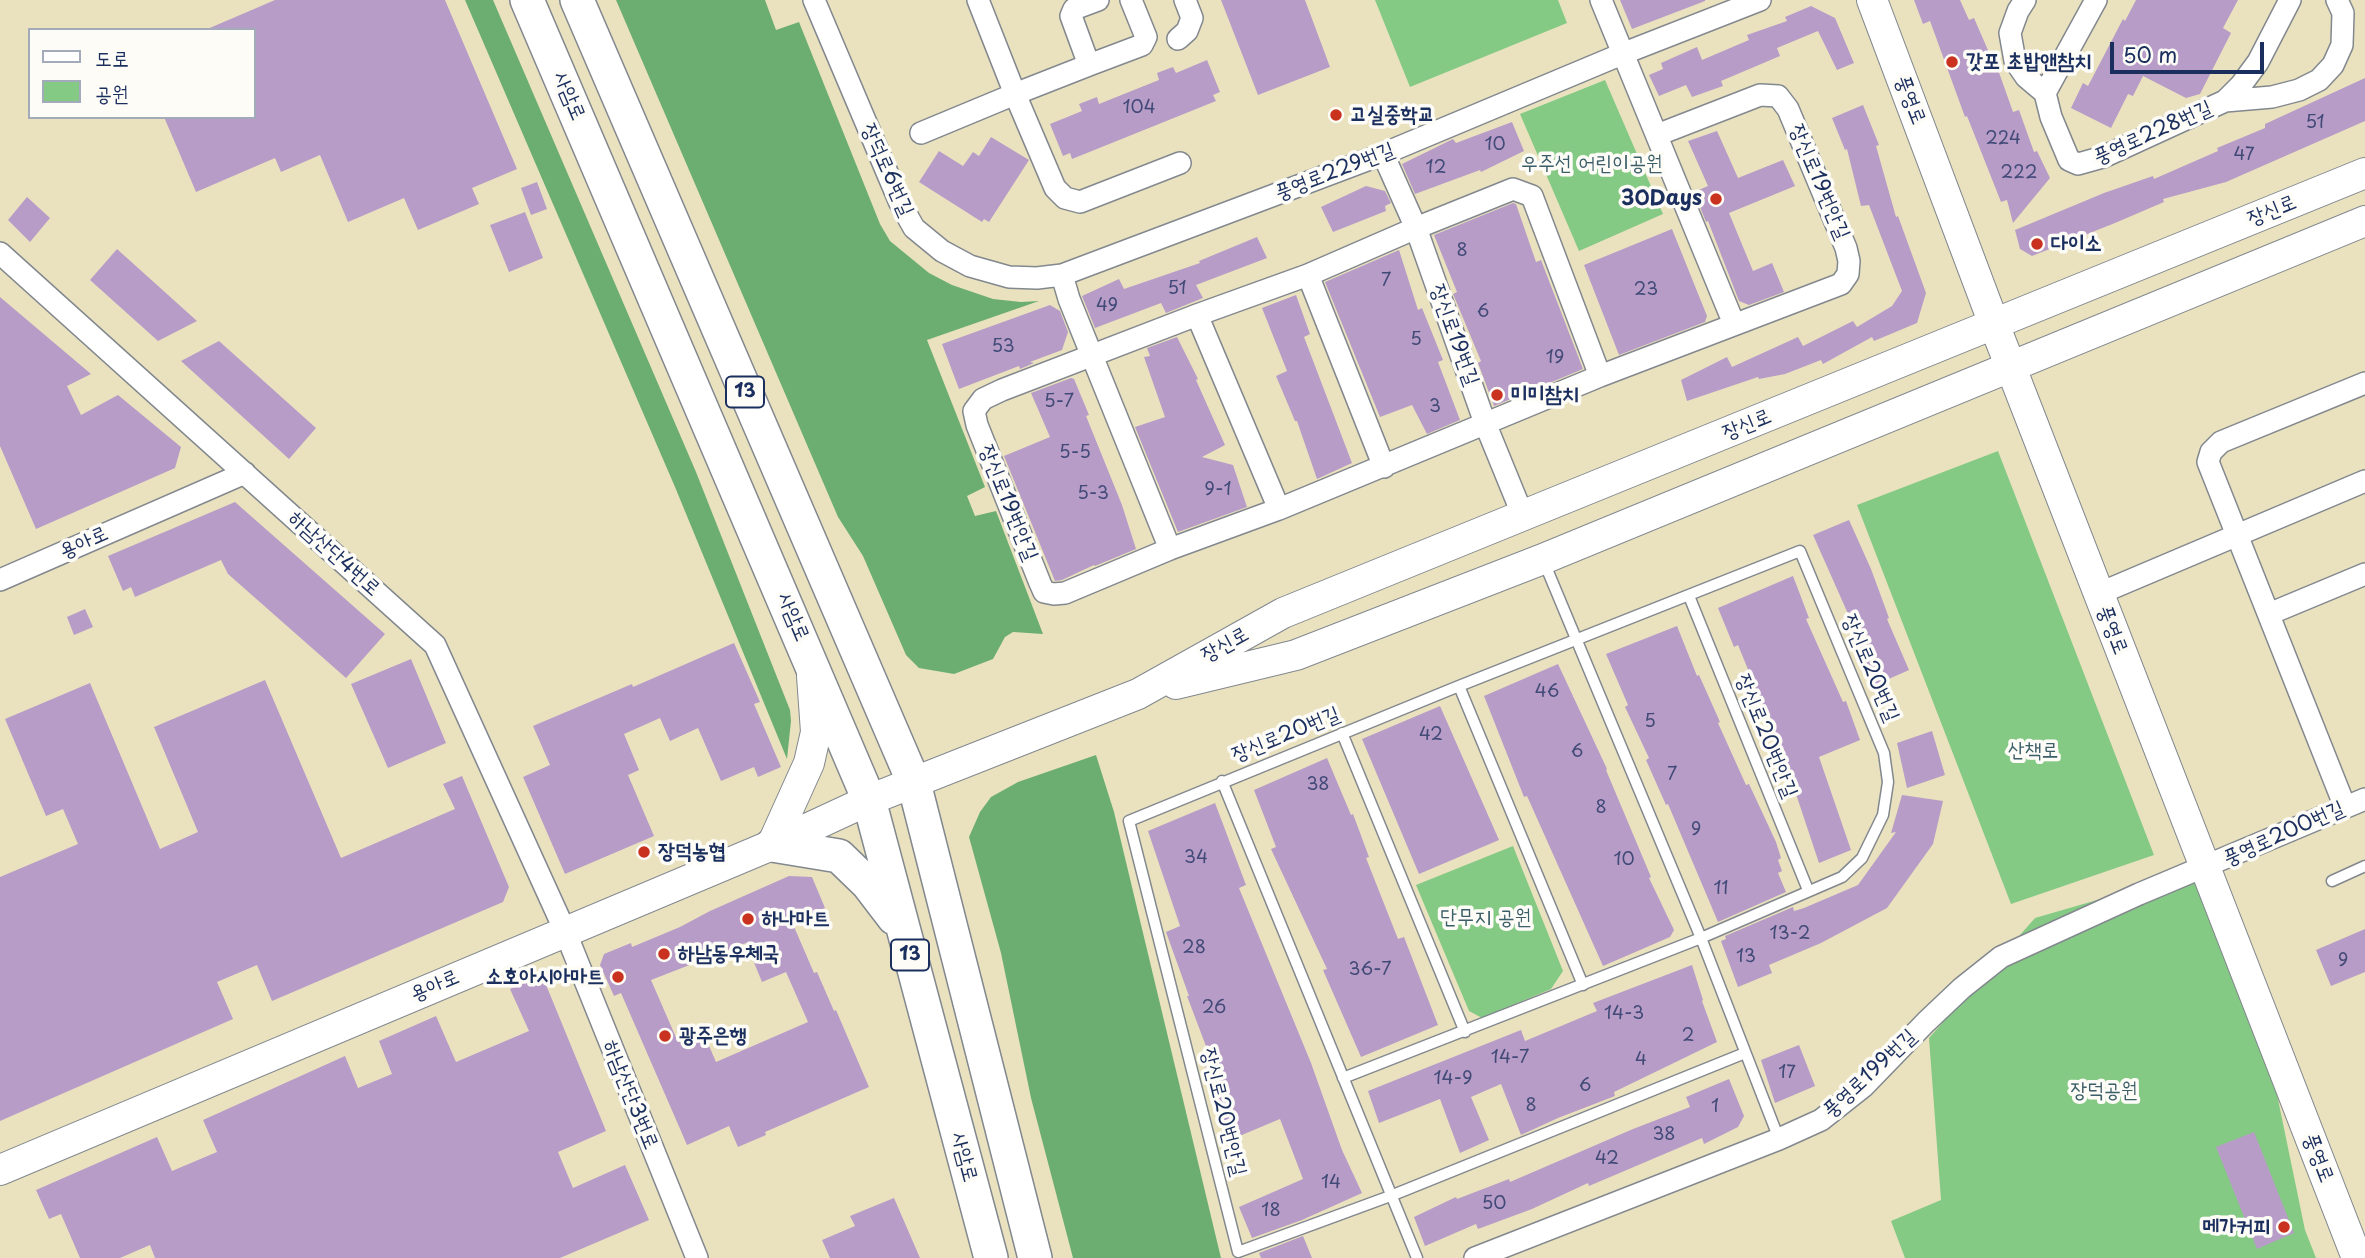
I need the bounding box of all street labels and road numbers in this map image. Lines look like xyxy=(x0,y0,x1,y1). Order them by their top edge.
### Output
street label: 사암로 xyxy=(547,68,591,124)
street label: 풍영로 xyxy=(1889,72,1931,128)
street label: 풍영로228번길 xyxy=(2090,96,2216,170)
street label: 장덕로6번길 xyxy=(855,120,919,220)
street label: 장신로19번안길 xyxy=(1783,120,1855,244)
street label: 풍영로229번길 xyxy=(1272,138,1398,206)
street label: 장신로 xyxy=(2244,190,2300,232)
street label: 장신로19번길 xyxy=(1424,281,1484,389)
road number: 13 xyxy=(726,376,764,408)
street label: 장신로 xyxy=(1719,404,1775,446)
street label: 장신로19번안길 xyxy=(973,441,1043,565)
street label: 하남산단4번로 xyxy=(283,506,385,602)
street label: 용아로 xyxy=(56,521,112,565)
street label: 사암로 xyxy=(771,589,815,645)
street label: 풍영로 xyxy=(2091,602,2133,658)
street label: 장신로20번길 xyxy=(1836,610,1904,726)
street label: 장신로 xyxy=(1197,622,1253,668)
street label: 장신로20번안길 xyxy=(1730,670,1802,802)
street label: 장신로20번길 xyxy=(1228,702,1344,768)
street label: 풍영로200번길 xyxy=(2220,796,2348,872)
road number: 13 xyxy=(891,939,929,970)
street label: 용아로 xyxy=(407,964,463,1008)
street label: 풍영로199번길 xyxy=(1818,1024,1922,1124)
street label: 하남산단3번로 xyxy=(597,1037,663,1153)
street label: 장신로20번안길 xyxy=(1195,1045,1251,1179)
street label: 사암로 xyxy=(945,1129,983,1185)
street label: 풍영로 xyxy=(2297,1130,2339,1186)

